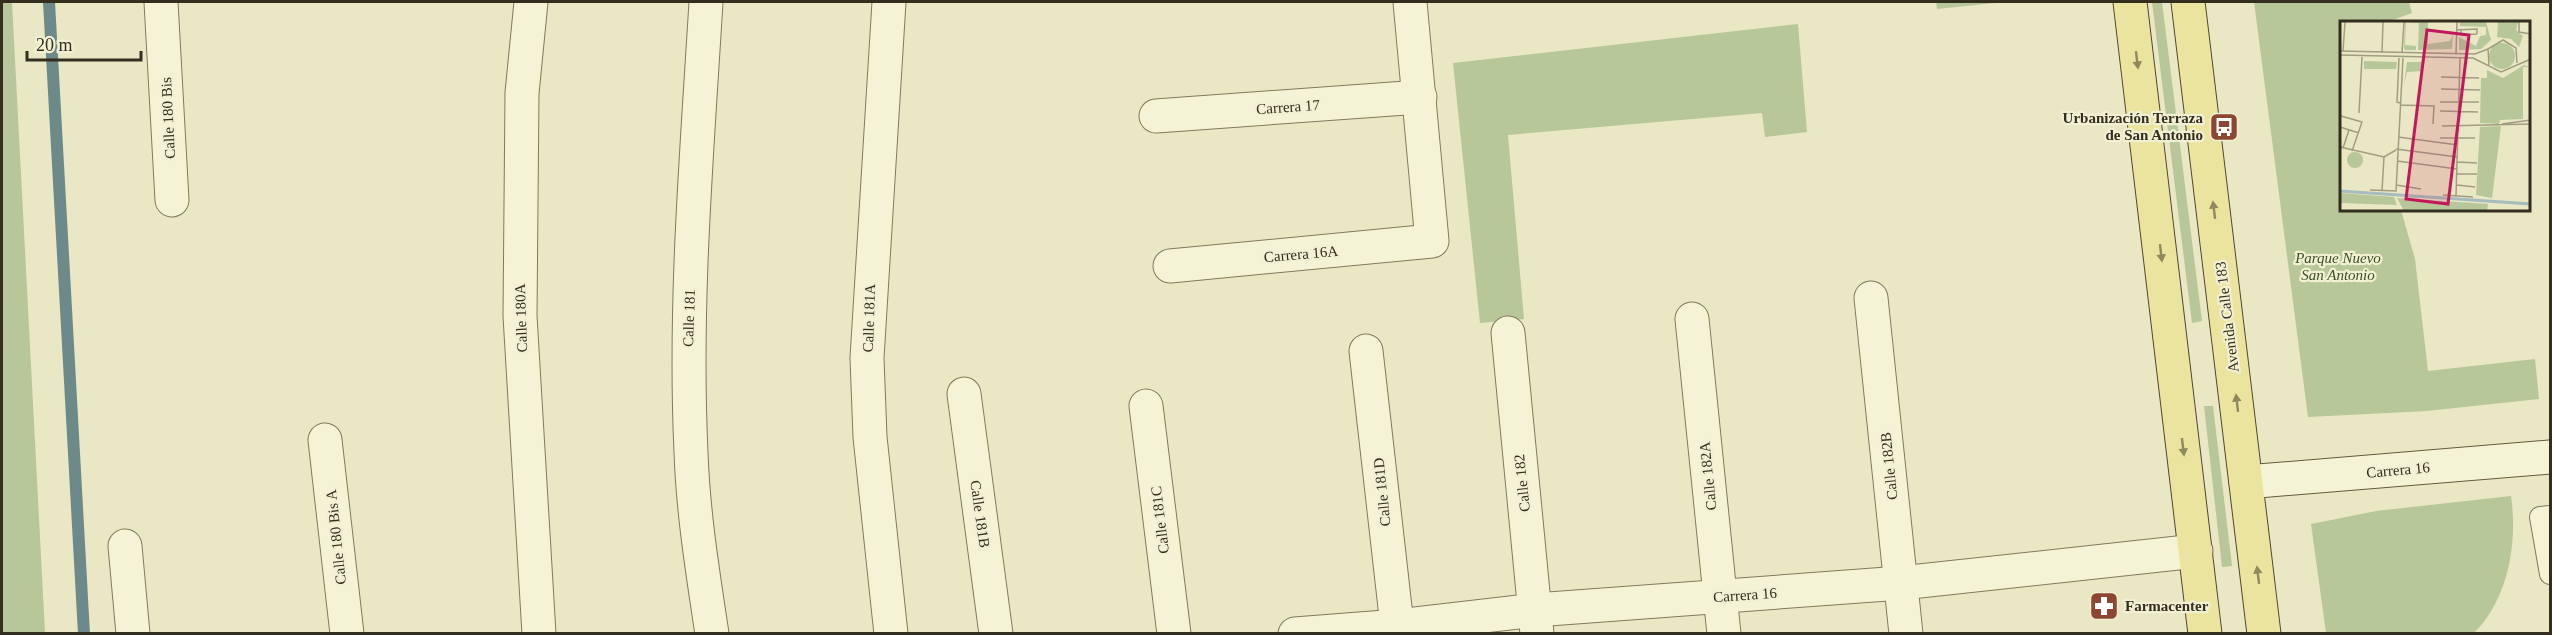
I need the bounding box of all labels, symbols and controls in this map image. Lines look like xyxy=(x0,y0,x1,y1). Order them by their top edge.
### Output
inset map xyxy=(2340,21,2531,212)
scale bar xyxy=(27,24,141,62)
text: 20 m xyxy=(36,35,73,55)
one-way arrow xyxy=(2133,50,2142,69)
street label: Calle 180 Bis xyxy=(158,77,178,159)
street label: Carrera 17 xyxy=(1256,97,1321,117)
place label: Urbanización Terraza de San Antonio xyxy=(2063,110,2203,143)
bus stop icon: Urbanización Terraza de San Antonio xyxy=(2208,111,2240,143)
one-way arrow xyxy=(2209,200,2219,219)
street label: Carrera 16A xyxy=(1263,243,1339,265)
one-way arrow xyxy=(2157,244,2166,263)
park label: Parque Nuevo San Antonio xyxy=(2294,250,2381,283)
street label: Avenida Calle 183 xyxy=(2212,261,2242,373)
street label: Calle 180A xyxy=(512,283,530,353)
street label: Calle 181A xyxy=(860,283,878,353)
street label: Calle 181 xyxy=(680,289,698,347)
one-way arrow xyxy=(2232,394,2242,413)
street label: Calle 182B xyxy=(1877,431,1901,501)
one-way arrow xyxy=(2179,437,2188,456)
street label: Calle 182A xyxy=(1696,441,1720,511)
street label: Calle 182 xyxy=(1511,453,1533,513)
street label: Calle 181D xyxy=(1370,457,1394,527)
street label: Carrera 16 xyxy=(2366,459,2431,481)
street label: Calle 181B xyxy=(967,479,993,549)
street label: Calle 181C xyxy=(1148,485,1172,555)
street label: Calle 180 Bis A xyxy=(323,489,349,585)
one-way arrow xyxy=(2253,566,2262,585)
street label: Carrera 16 xyxy=(1713,585,1778,605)
pharmacy icon: Farmacenter xyxy=(2088,590,2120,622)
place label: Farmacenter xyxy=(2125,598,2209,614)

